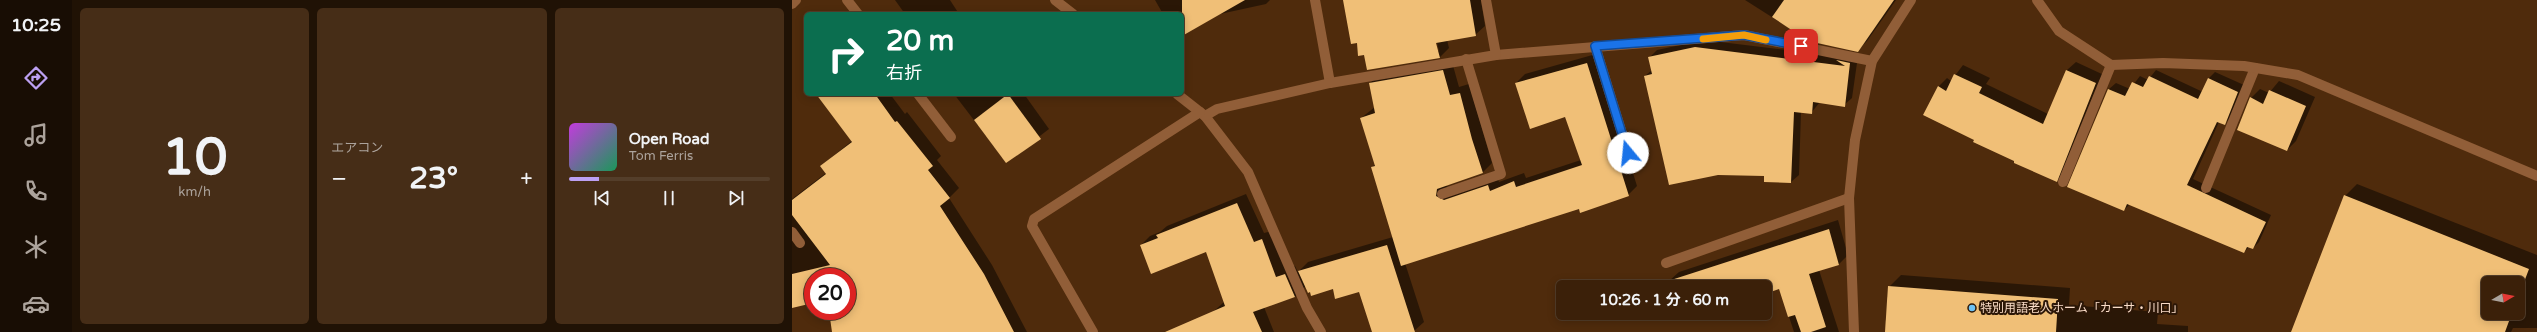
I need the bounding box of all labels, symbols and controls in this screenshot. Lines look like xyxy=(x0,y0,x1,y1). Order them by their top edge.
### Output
text: 10:25 xyxy=(11,14,61,36)
text: 20 m xyxy=(886,24,954,58)
icon: right xyxy=(820,28,872,80)
pin xyxy=(1784,29,1818,63)
icon: arrive xyxy=(1790,35,1812,57)
text: 右折 xyxy=(886,62,922,84)
icon: directions xyxy=(22,64,50,92)
icon: music xyxy=(22,121,50,149)
text: 10 xyxy=(162,126,227,189)
text: Open Road xyxy=(629,130,709,148)
position arrow xyxy=(1607,132,1649,174)
text: エアコン xyxy=(331,140,383,156)
text: Tom Ferris xyxy=(629,148,693,164)
text: 23° xyxy=(409,160,458,197)
text: − xyxy=(331,166,347,192)
text: + xyxy=(520,166,533,192)
icon: phone xyxy=(22,177,50,205)
text: km/h xyxy=(178,184,211,200)
icon: previous xyxy=(591,187,613,209)
icon: pause xyxy=(658,187,680,209)
icon: next xyxy=(725,187,747,209)
icon: climate xyxy=(22,233,50,261)
speed limit sign: 20 xyxy=(804,268,856,320)
north arrow xyxy=(2481,276,2525,320)
map controls xyxy=(2481,276,2525,320)
icon: car xyxy=(22,290,50,318)
text: 10:26 · 1 分 · 60 m xyxy=(1599,291,1729,309)
place label: 特別用語老人ホーム「カーサ・川口」 xyxy=(1980,301,2183,315)
marker: 特別用語老人ホーム「カーサ・川口」 xyxy=(1967,303,1977,313)

